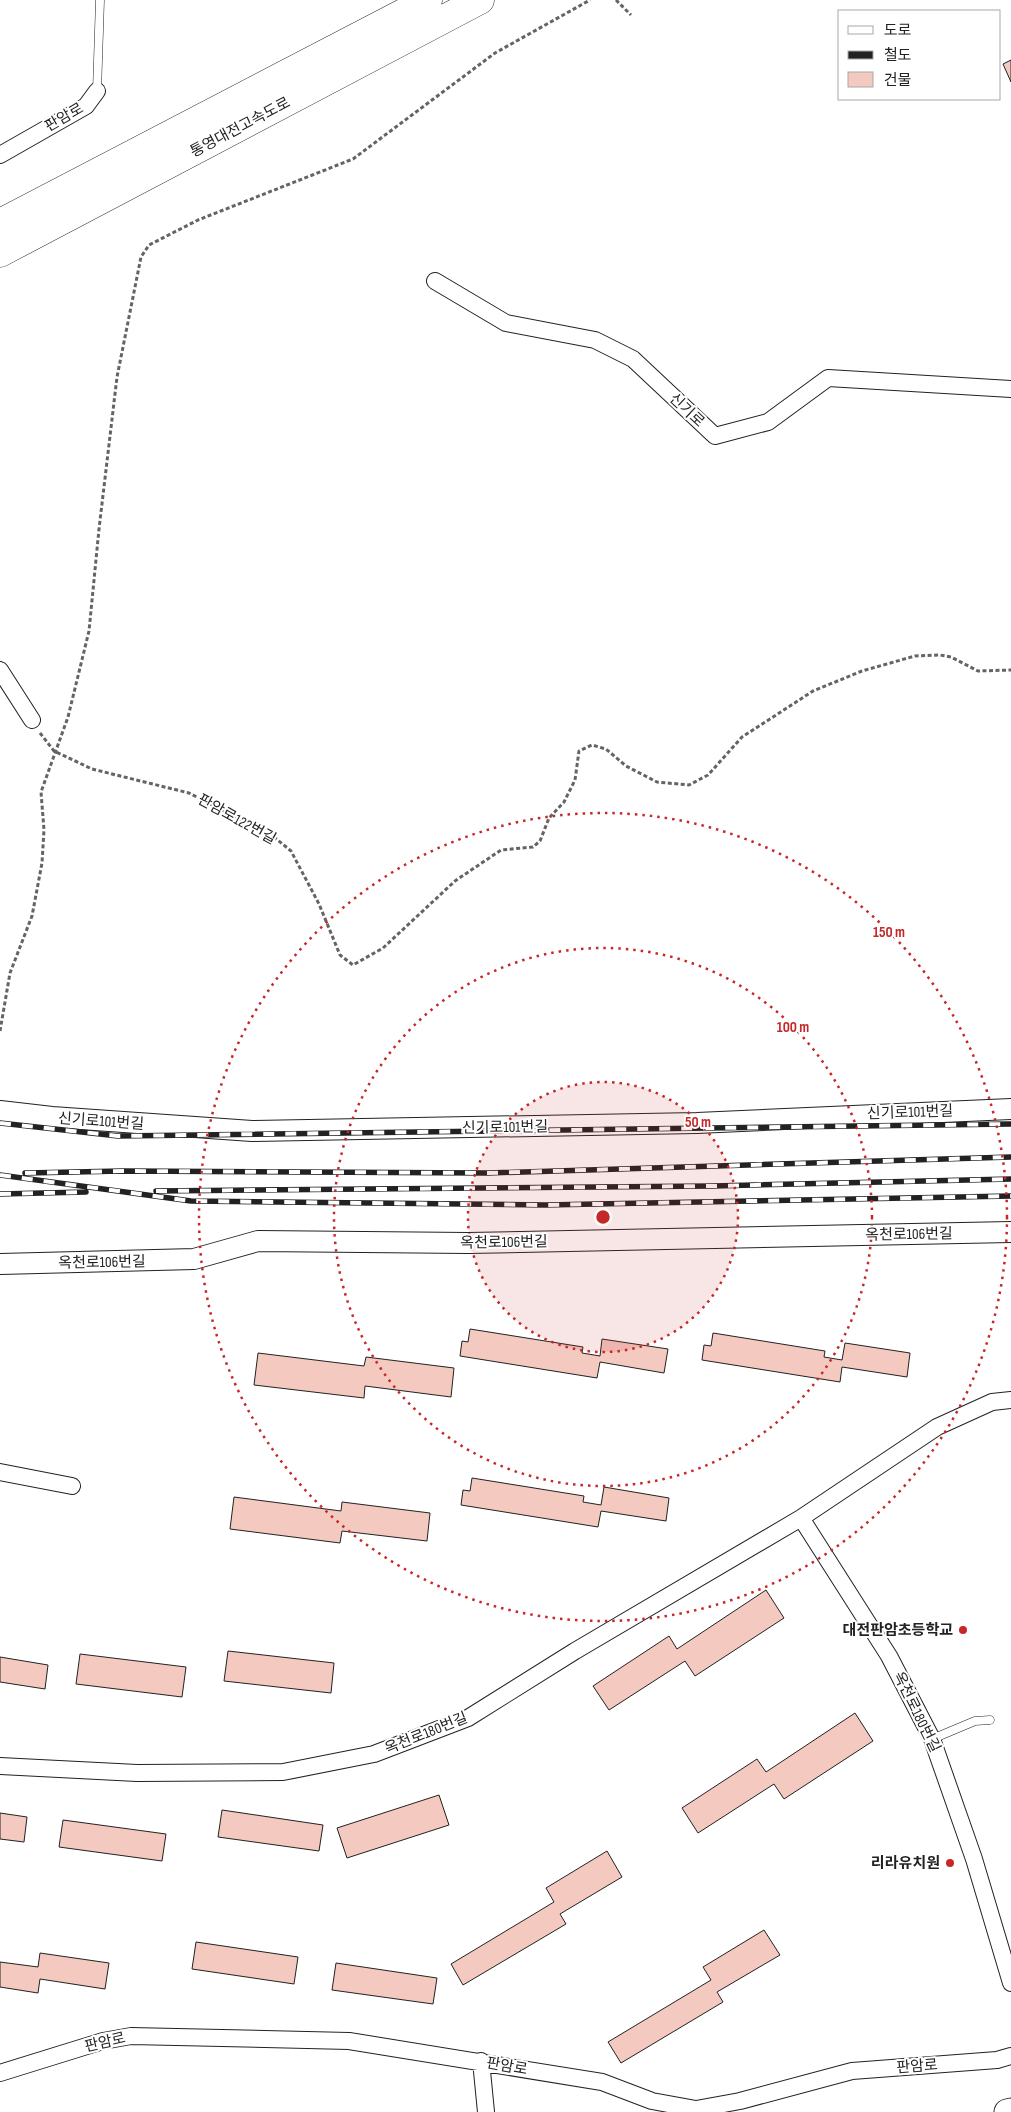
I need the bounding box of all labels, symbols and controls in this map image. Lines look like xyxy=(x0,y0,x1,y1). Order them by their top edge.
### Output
legend xyxy=(838,10,1001,100)
text: 도로 xyxy=(884,21,912,40)
text: 철도 xyxy=(884,46,912,65)
text: 건물 xyxy=(884,71,912,90)
street label: 통영대전고속도로 xyxy=(187,93,293,162)
street label: 판암로 xyxy=(42,99,87,136)
street label: 신기로 xyxy=(665,389,708,431)
street label: 판암로122번길 xyxy=(194,790,279,849)
text: 150 m xyxy=(873,923,905,942)
text: 100 m xyxy=(777,1018,809,1037)
street label: 신기로101번길 xyxy=(867,1102,953,1123)
street label: 신기로101번길 xyxy=(57,1109,145,1134)
text: 50 m xyxy=(685,1113,711,1132)
street label: 신기로101번길 xyxy=(462,1117,548,1138)
centre of rings xyxy=(594,1208,612,1226)
street label: 옥천로106번길 xyxy=(865,1224,953,1245)
street label: 옥천로106번길 xyxy=(460,1232,548,1253)
street label: 옥천로106번길 xyxy=(58,1252,146,1273)
place label: 대전판암초등학교 xyxy=(843,1621,953,1640)
marker: 대전판암초등학교 xyxy=(957,1624,969,1636)
street label: 옥천로180번길 xyxy=(889,1669,944,1756)
street label: 옥천로180번길 xyxy=(382,1708,470,1759)
place label: 리라유치원 xyxy=(871,1854,940,1873)
marker: 리라유치원 xyxy=(944,1857,956,1869)
street label: 판암로 xyxy=(83,2029,127,2056)
street label: 판암로 xyxy=(485,2054,529,2079)
street label: 판암로 xyxy=(896,2056,938,2077)

